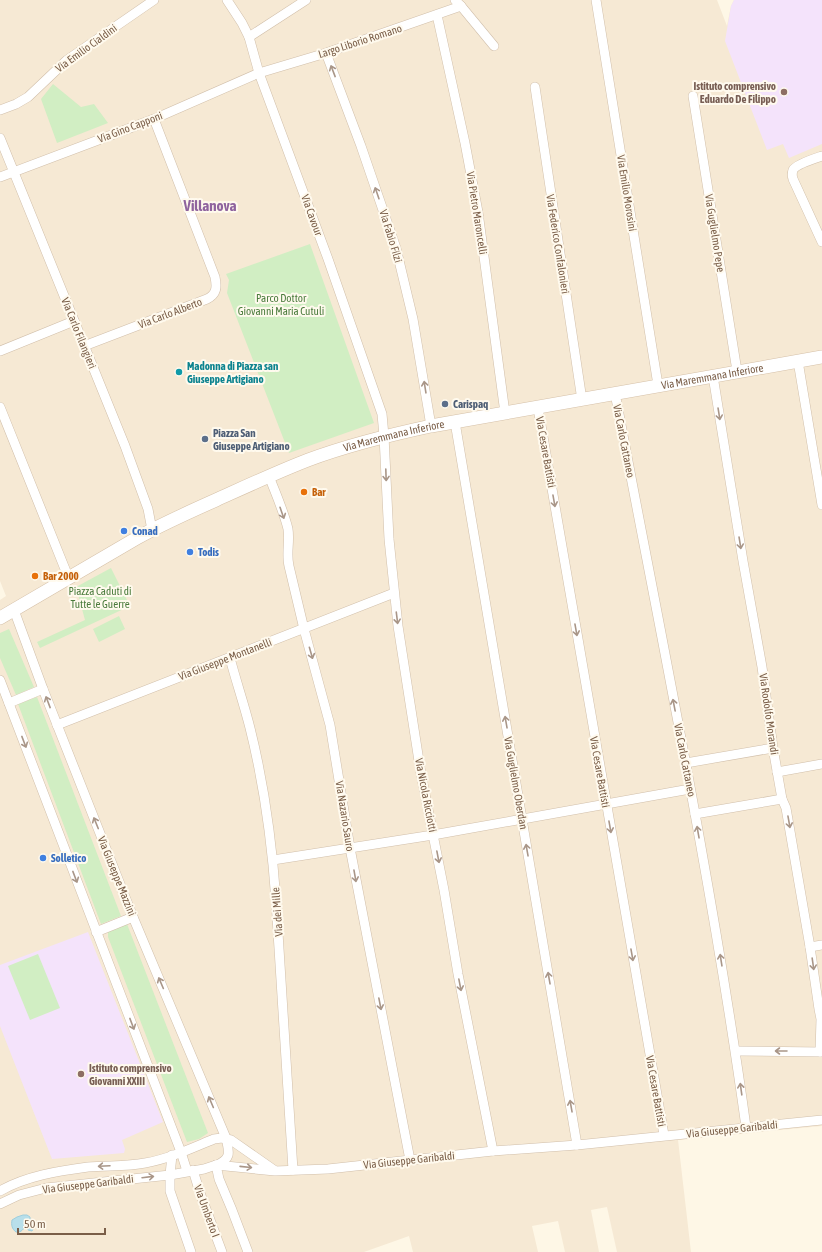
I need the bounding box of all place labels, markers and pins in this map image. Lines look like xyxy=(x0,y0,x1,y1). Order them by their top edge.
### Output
place label: Istituto comprensivo Eduardo De Filippo xyxy=(693,80,776,105)
marker: Istituto comprensivo Eduardo De Filippo xyxy=(779,87,789,97)
place label: Madonna di Piazza san Giuseppe Artigiano xyxy=(187,360,278,385)
marker: Madonna di Piazza san Giuseppe Artigiano xyxy=(174,367,184,377)
place label: Carispaq xyxy=(453,398,488,410)
marker: Carispaq xyxy=(440,399,450,409)
place label: Piazza San Giuseppe Artigiano xyxy=(213,427,290,452)
marker: Piazza San Giuseppe Artigiano xyxy=(200,434,210,444)
place label: Bar xyxy=(312,486,326,498)
marker: Bar xyxy=(299,487,309,497)
place label: Conad xyxy=(132,525,158,537)
marker: Conad xyxy=(119,526,129,536)
place label: Todis xyxy=(198,546,219,558)
marker: Todis xyxy=(185,547,195,557)
place label: Bar 2000 xyxy=(43,570,79,582)
marker: Bar 2000 xyxy=(30,571,40,581)
place label: Solletico xyxy=(51,852,86,864)
marker: Solletico xyxy=(38,853,48,863)
place label: Istituto comprensivo Giovanni XXIII xyxy=(89,1062,172,1087)
marker: Istituto comprensivo Giovanni XXIII xyxy=(76,1069,86,1079)

